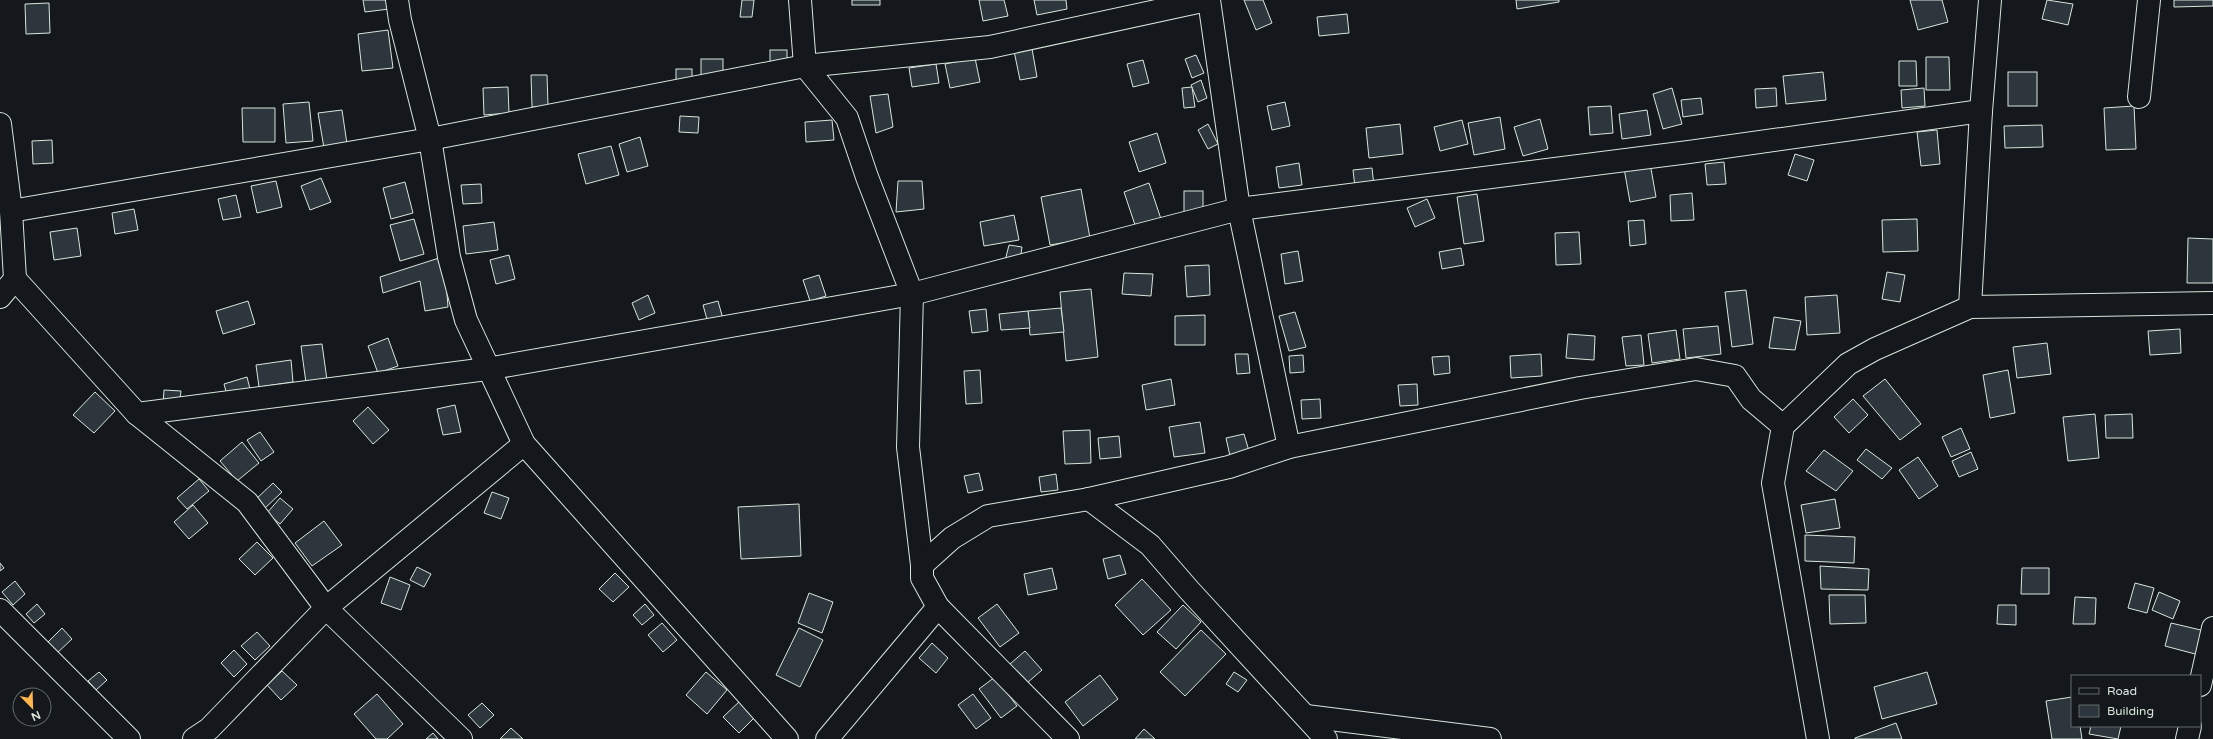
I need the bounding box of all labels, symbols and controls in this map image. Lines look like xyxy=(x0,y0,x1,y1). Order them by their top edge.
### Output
legend xyxy=(2071,675,2201,727)
text: Road xyxy=(2107,684,2137,698)
north arrow xyxy=(12,687,52,727)
text: Building xyxy=(2107,704,2154,718)
text: N xyxy=(29,708,42,723)

